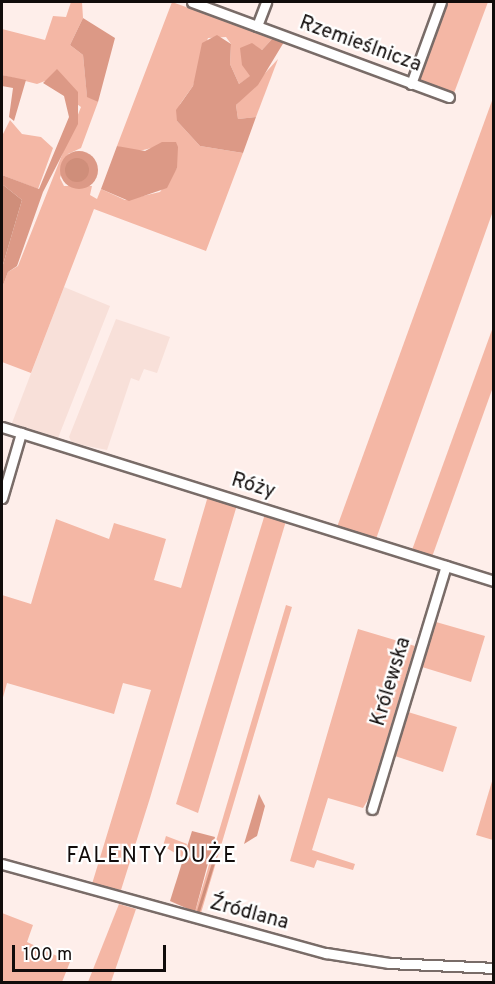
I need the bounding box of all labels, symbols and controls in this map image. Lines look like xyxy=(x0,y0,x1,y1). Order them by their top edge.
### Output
street label: Rzemieślnicza xyxy=(296,12,424,78)
street label: Róży xyxy=(228,469,278,505)
street label: Królewska xyxy=(367,635,417,729)
district label: FALENTY DUŻE xyxy=(66,844,238,870)
street label: Źródlana xyxy=(207,892,291,936)
scale bar xyxy=(15,933,170,971)
text: 100 m xyxy=(23,944,72,967)

